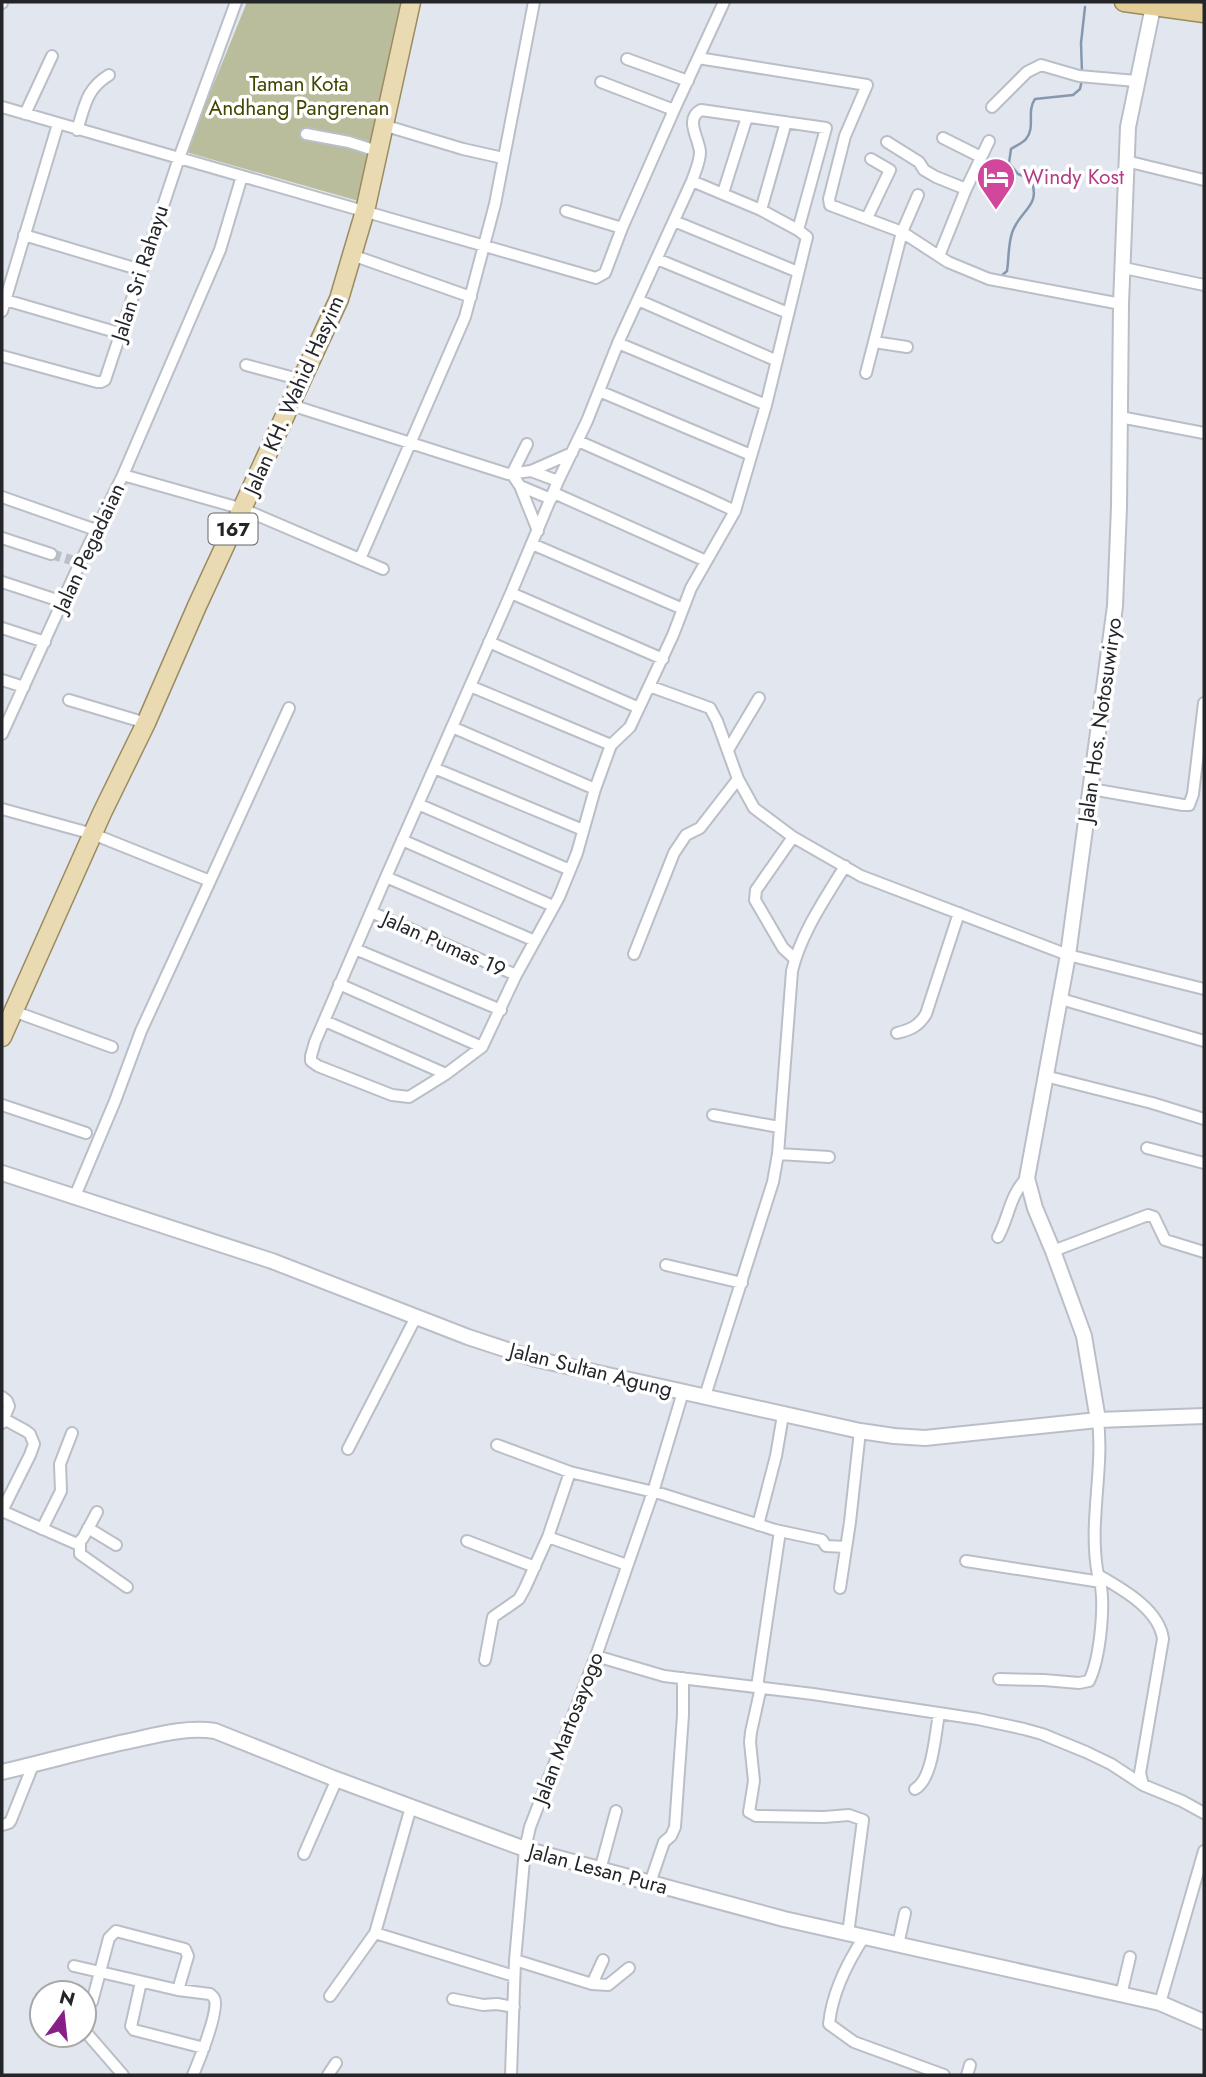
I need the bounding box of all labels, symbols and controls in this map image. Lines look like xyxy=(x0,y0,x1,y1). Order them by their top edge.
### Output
park label: Taman Kota Andhang Pangrenan xyxy=(208,69,390,123)
hotel icon: Windy Kost xyxy=(975,156,1017,211)
place label: Windy Kost xyxy=(1023,162,1124,192)
street label: Jalan Sri Rahayu xyxy=(103,201,176,348)
street label: Jalan KH. Wahid Hasyim xyxy=(235,291,351,502)
street label: Jalan Pegadaian xyxy=(45,478,132,620)
road number: 167 xyxy=(208,514,258,544)
street label: Jalan Hos. Notosuwiryo xyxy=(1070,616,1129,827)
street label: Jalan Pumas 19 xyxy=(375,902,511,985)
street label: Jalan Sultan Agung xyxy=(503,1335,676,1405)
street label: Jalan Martosayogo xyxy=(524,1648,611,1811)
street label: Jalan Lesan Pura xyxy=(522,1835,671,1902)
north arrow xyxy=(28,1979,98,2049)
text: N xyxy=(56,1983,78,2013)

